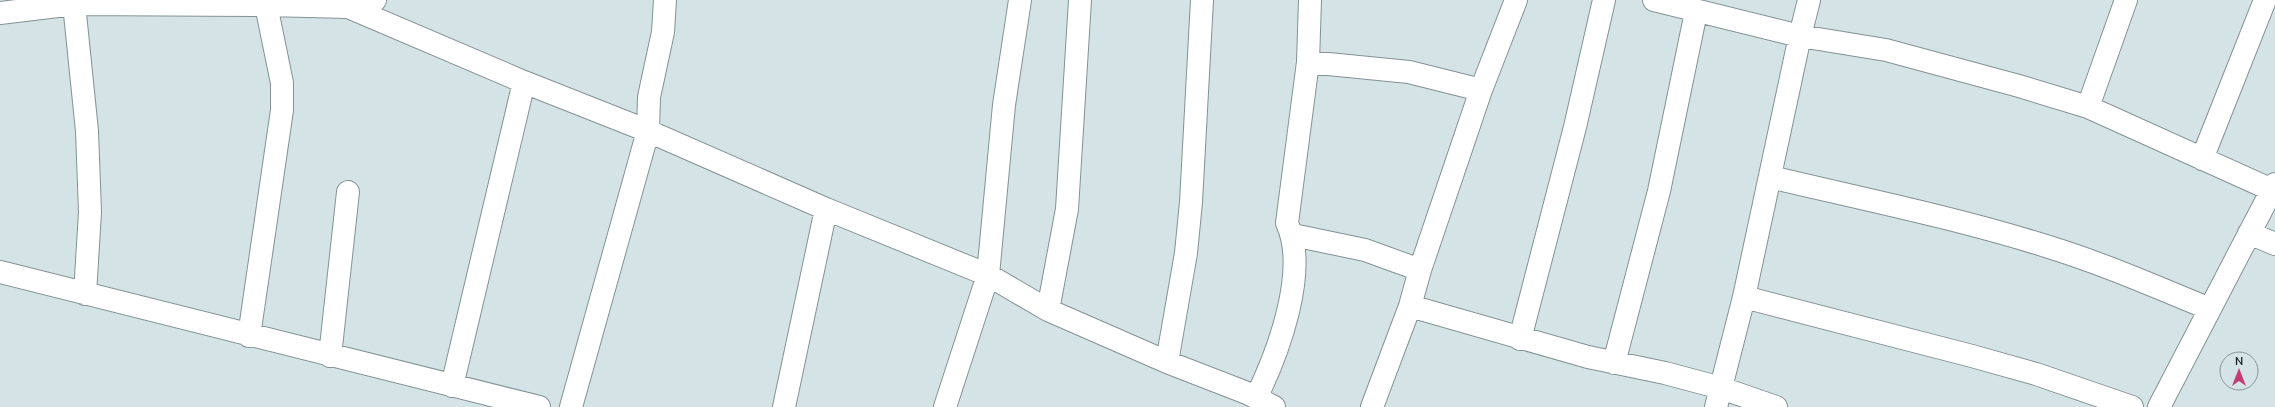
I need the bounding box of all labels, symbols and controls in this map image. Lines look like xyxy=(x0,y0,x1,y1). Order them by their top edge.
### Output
north arrow xyxy=(2219,351,2259,391)
text: N xyxy=(2235,354,2243,369)

